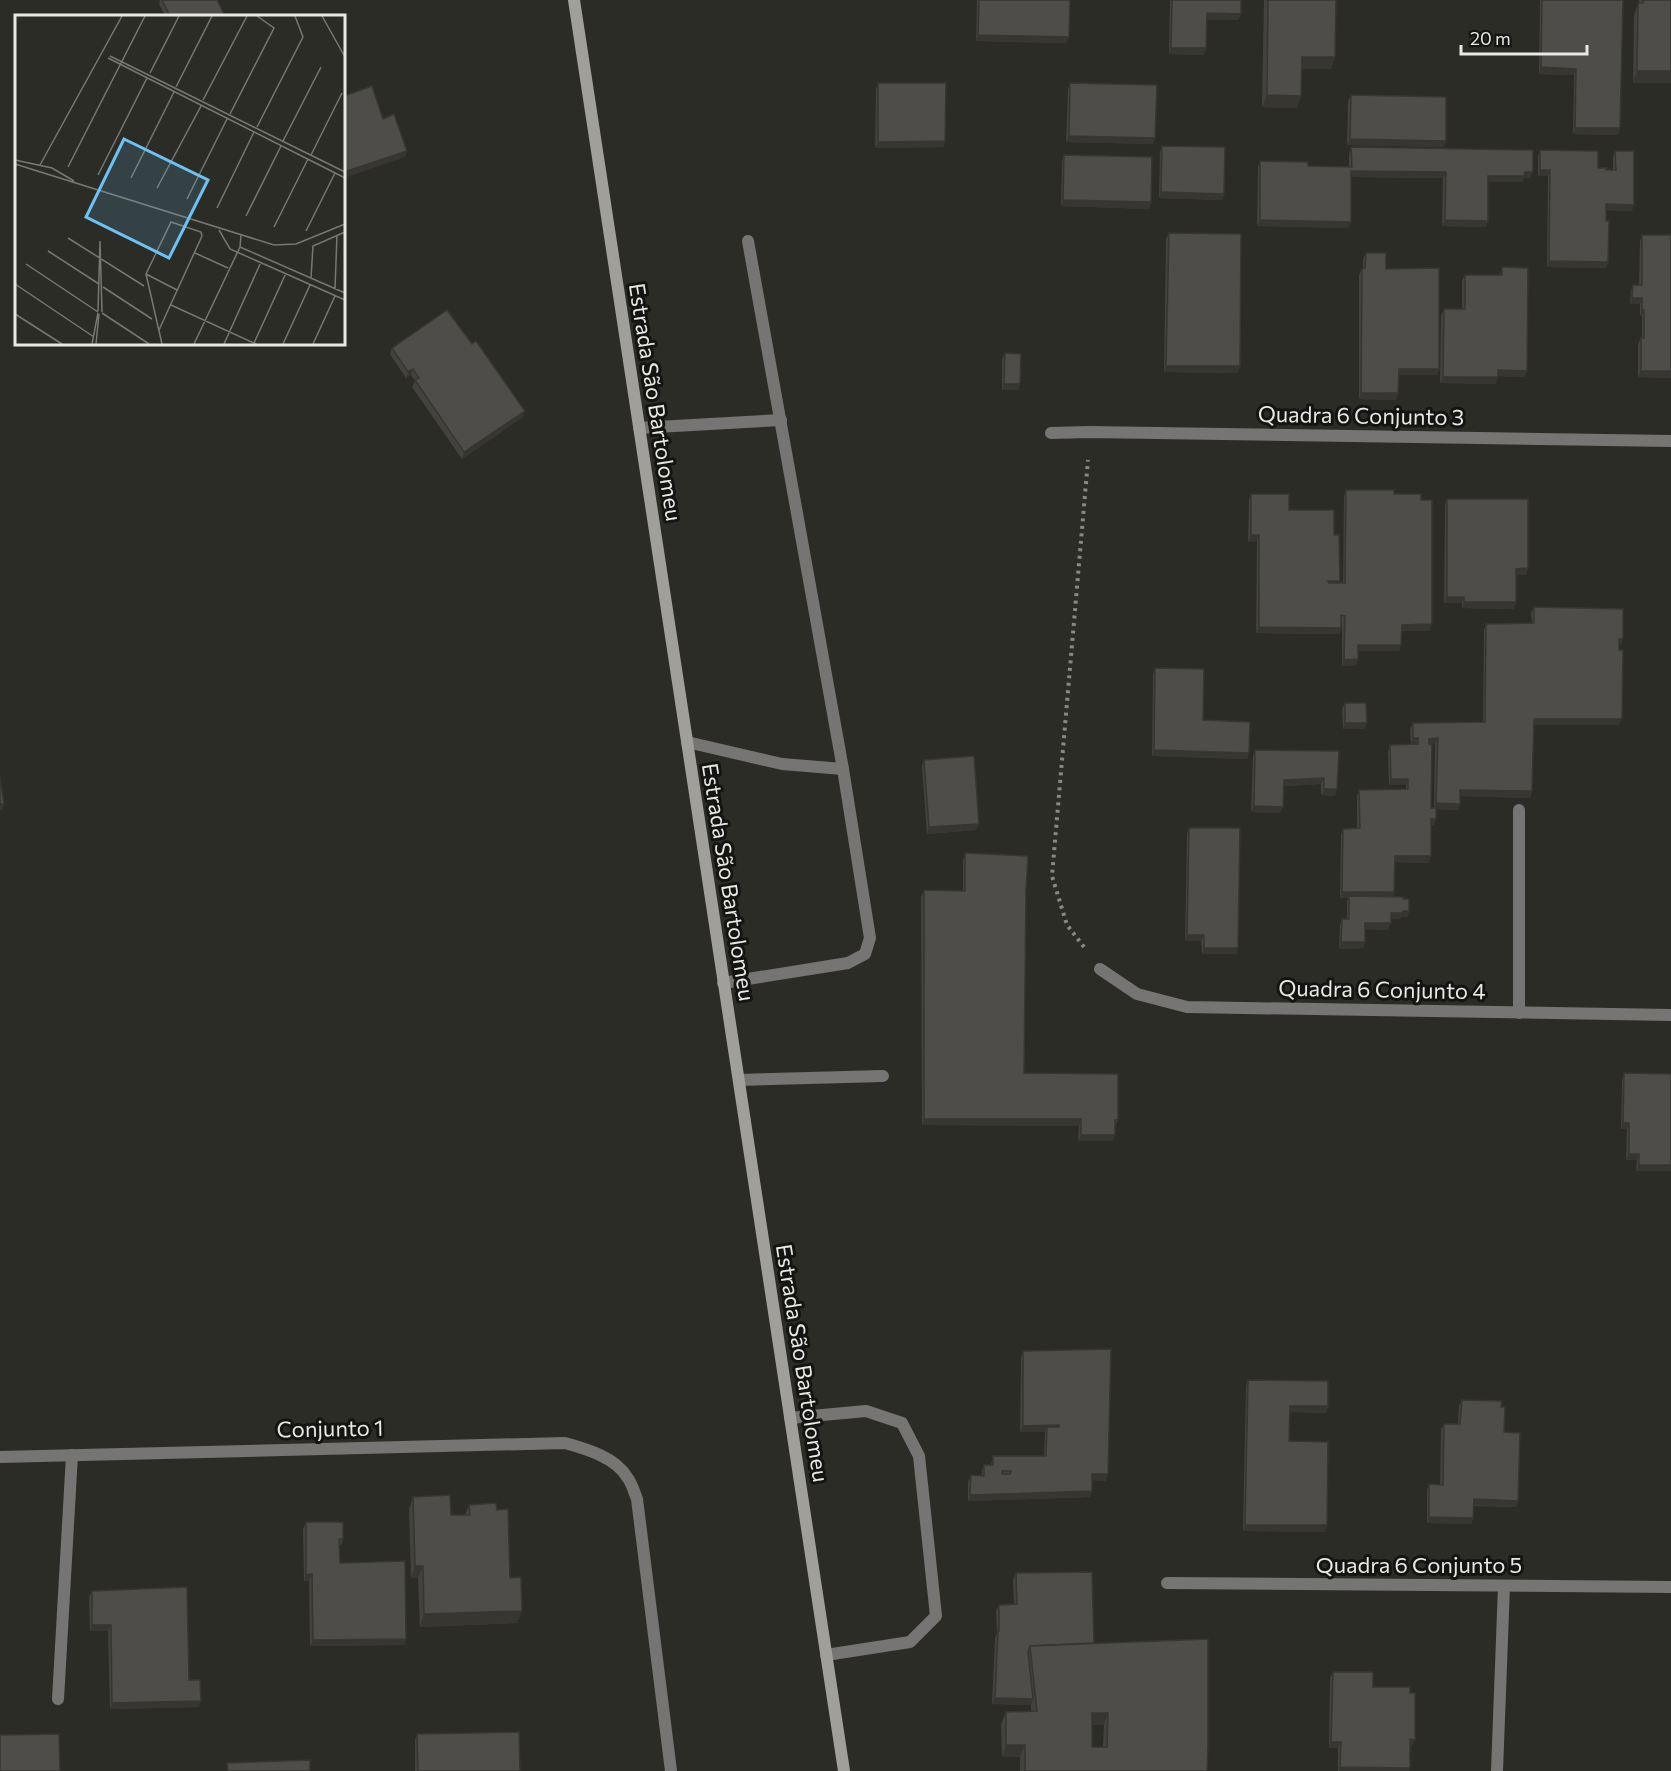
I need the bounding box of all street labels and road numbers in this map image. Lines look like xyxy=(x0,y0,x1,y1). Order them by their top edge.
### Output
street label: Estrada São Bartolomeu xyxy=(624,281,688,523)
street label: Quadra 6 Conjunto 3 xyxy=(1258,400,1464,430)
street label: Estrada São Bartolomeu xyxy=(697,761,761,1003)
street label: Quadra 6 Conjunto 4 xyxy=(1278,974,1486,1004)
street label: Estrada São Bartolomeu xyxy=(771,1242,835,1484)
street label: Conjunto 1 xyxy=(276,1414,384,1442)
street label: Quadra 6 Conjunto 5 xyxy=(1316,1551,1522,1578)

